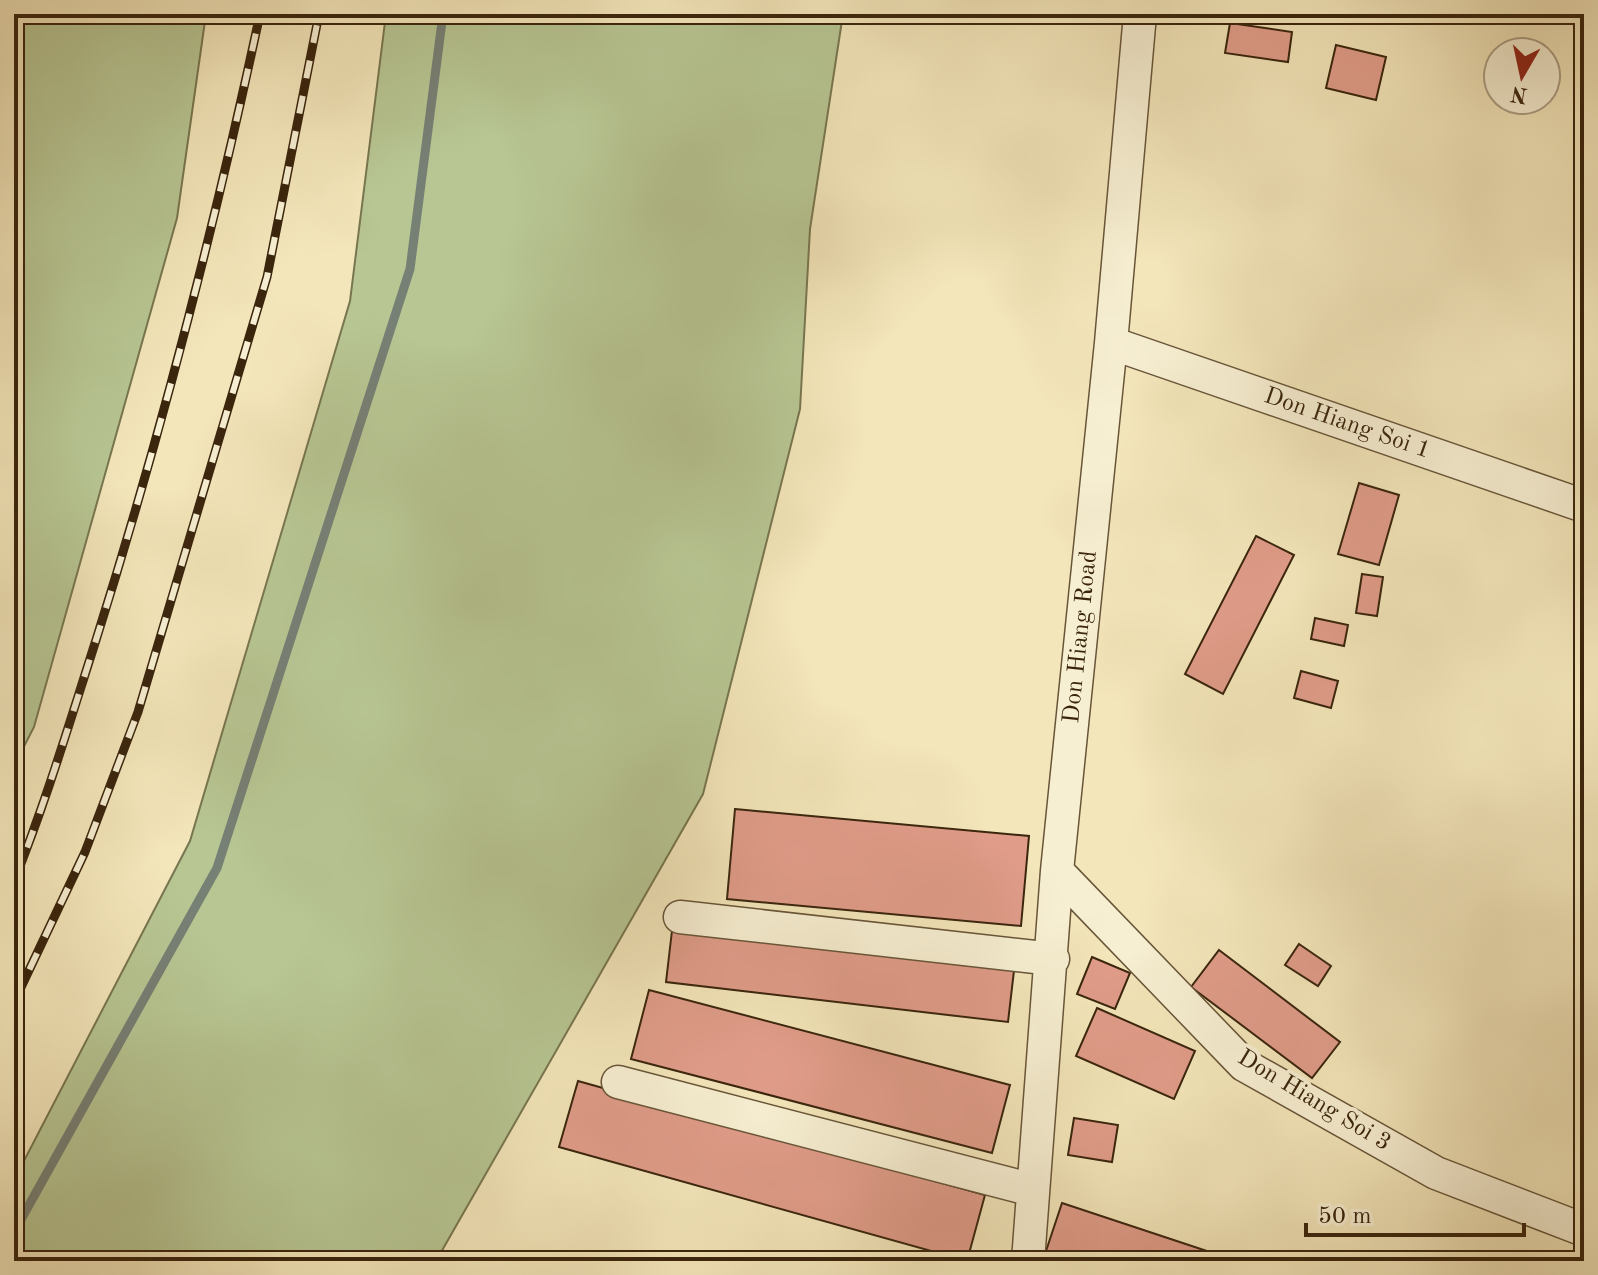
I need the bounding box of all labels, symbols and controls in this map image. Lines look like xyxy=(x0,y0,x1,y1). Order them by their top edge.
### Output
north arrow xyxy=(1482,36,1562,116)
text: N xyxy=(1509,82,1529,106)
street label: Don Hiang Soi 1 xyxy=(1261,384,1433,464)
street label: Don Hiang Road xyxy=(1060,549,1102,725)
street label: Don Hiang Soi 3 xyxy=(1233,1046,1395,1156)
scale bar xyxy=(1306,1187,1524,1237)
text: 50 m xyxy=(1318,1205,1372,1229)

